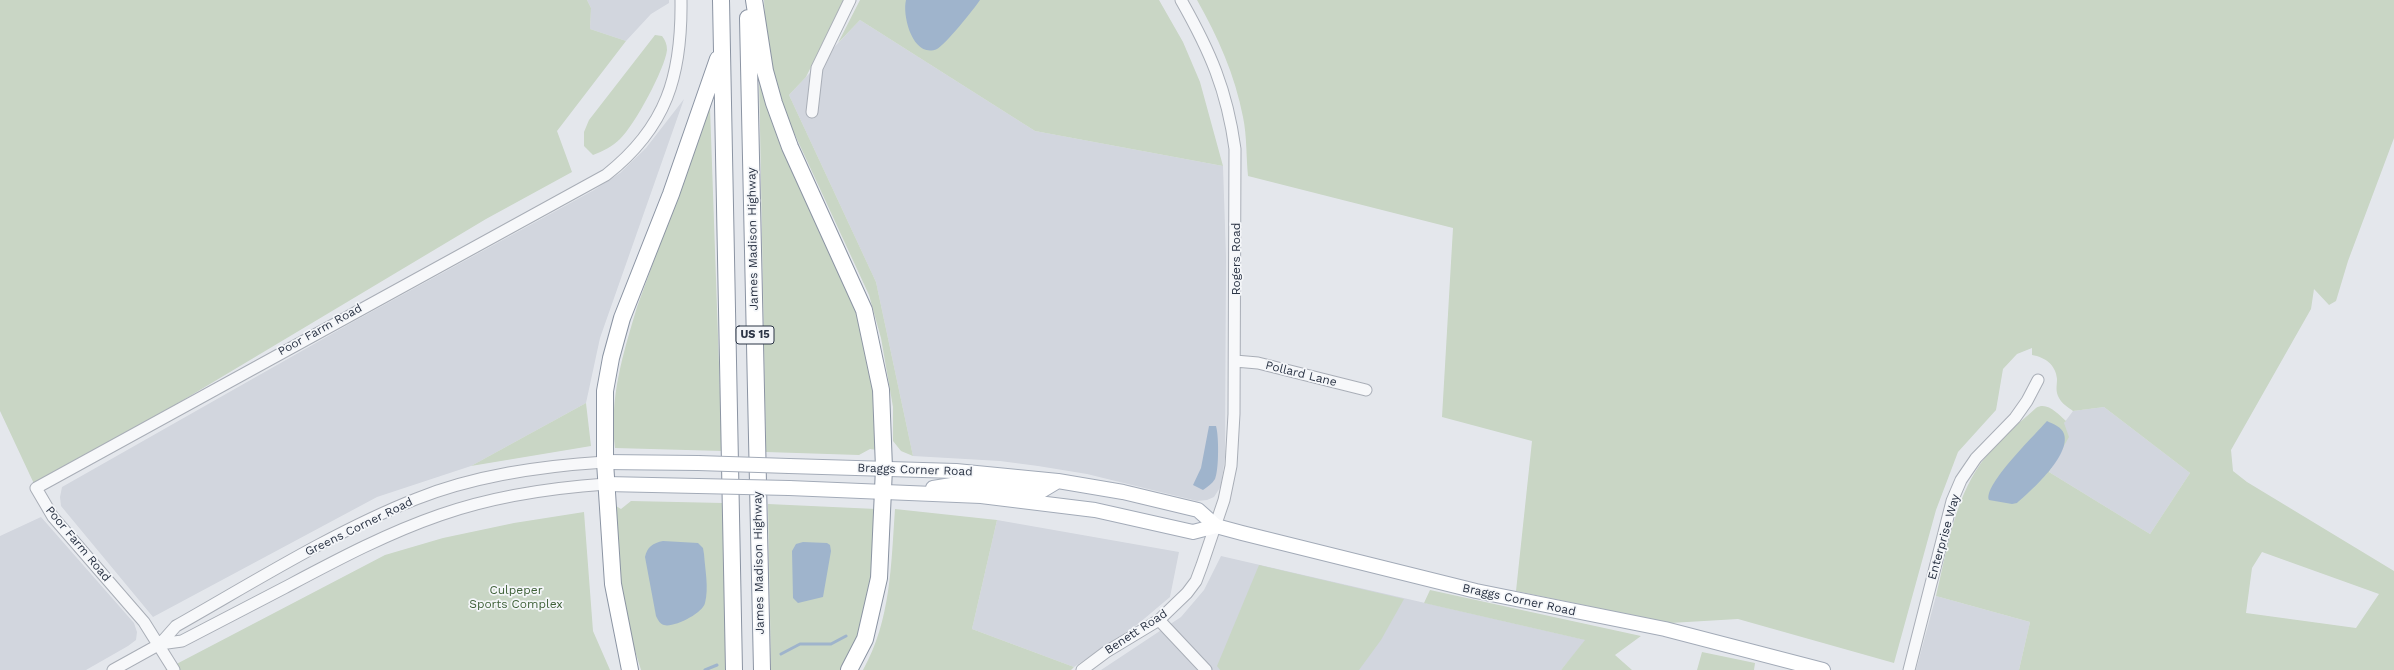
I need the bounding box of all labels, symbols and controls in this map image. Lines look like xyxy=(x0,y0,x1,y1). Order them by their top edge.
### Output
street label: James Madison Highway xyxy=(745,167,761,311)
street label: Rogers Road xyxy=(1229,223,1243,295)
street label: Poor Farm Road xyxy=(275,301,365,359)
road number: US 15 xyxy=(736,326,774,344)
street label: Pollard Lane xyxy=(1264,358,1338,390)
street label: Braggs Corner Road xyxy=(857,461,973,479)
street label: James Madison Highway xyxy=(751,491,767,635)
street label: Enterprise Way xyxy=(1925,492,1963,582)
street label: Greens Corner Road xyxy=(303,495,415,559)
street label: Poor Farm Road xyxy=(42,503,114,585)
street label: Braggs Corner Road xyxy=(1461,581,1577,619)
park label: Culpeper Sports Complex xyxy=(469,583,563,611)
street label: Benett Road xyxy=(1102,606,1170,658)

